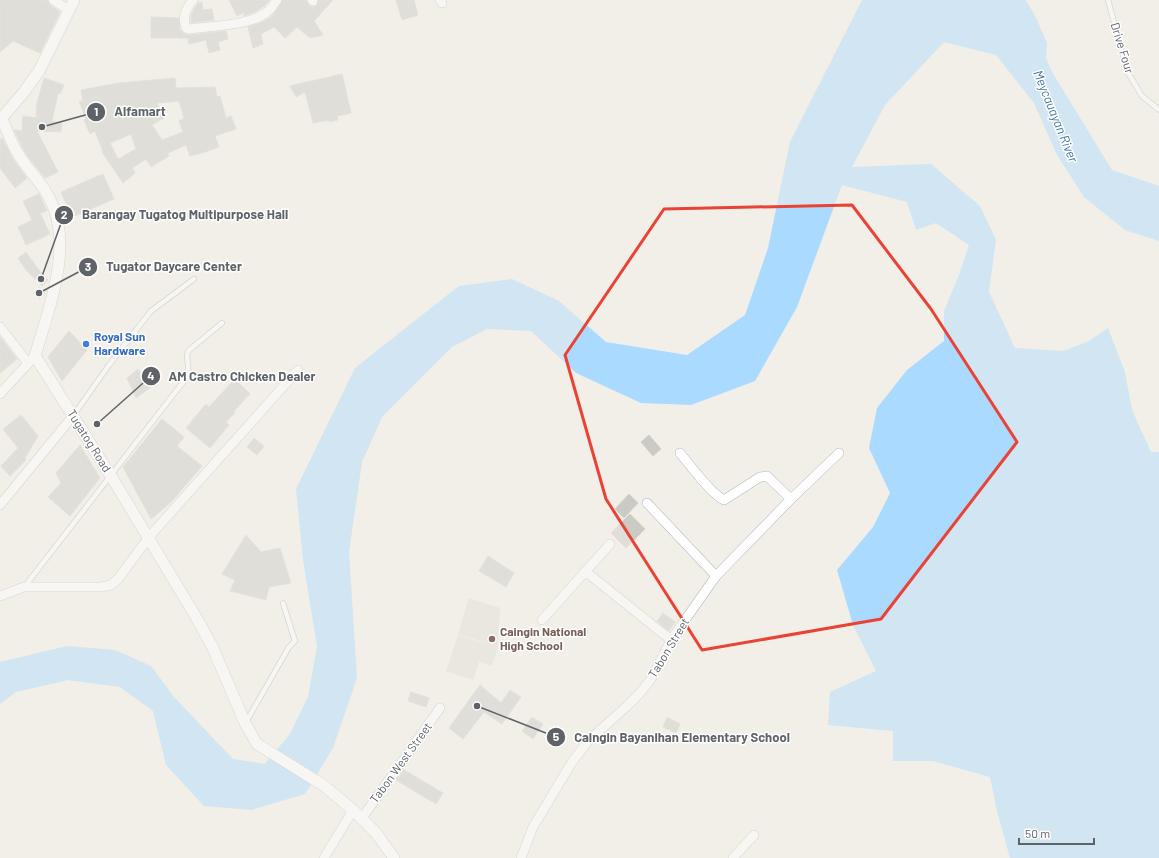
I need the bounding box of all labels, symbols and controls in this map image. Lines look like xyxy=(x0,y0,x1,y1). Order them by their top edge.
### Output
street label: Drive Four xyxy=(1109,20,1138,76)
water label: Meycauayan River xyxy=(1030,68,1082,165)
callout: Alfamart xyxy=(86,99,174,124)
text: Alfamart xyxy=(114,103,166,119)
text: 1 xyxy=(94,104,98,118)
callout: Barangay Tugatog Multipurpose Hall xyxy=(54,202,296,227)
text: Barangay Tugatog Multipurpose Hall xyxy=(82,206,288,222)
text: 2 xyxy=(61,207,68,221)
callout: Tugator Daycare Center xyxy=(78,254,250,279)
text: Tugator Daycare Center xyxy=(106,258,242,274)
text: 3 xyxy=(85,259,91,273)
place label: Royal Sun Hardware xyxy=(94,329,146,357)
marker: Royal Sun Hardware xyxy=(81,339,91,349)
callout: AM Castro Chicken Dealer xyxy=(141,364,324,389)
text: 4 xyxy=(147,368,155,382)
text: AM Castro Chicken Dealer xyxy=(168,368,316,384)
street label: Tugatog Road xyxy=(65,407,115,474)
street label: Tabon Street xyxy=(645,615,692,680)
place label: Caingin National High School xyxy=(500,624,586,652)
marker: Caingin National High School xyxy=(487,634,497,644)
street label: Tabon West Street xyxy=(366,719,434,805)
callout: Caingin Bayanihan Elementary School xyxy=(546,725,797,750)
text: 5 xyxy=(553,729,560,743)
text: Caingin Bayanihan Elementary School xyxy=(574,729,790,745)
scale bar xyxy=(1019,820,1094,846)
text: 50 m xyxy=(1025,826,1050,840)

